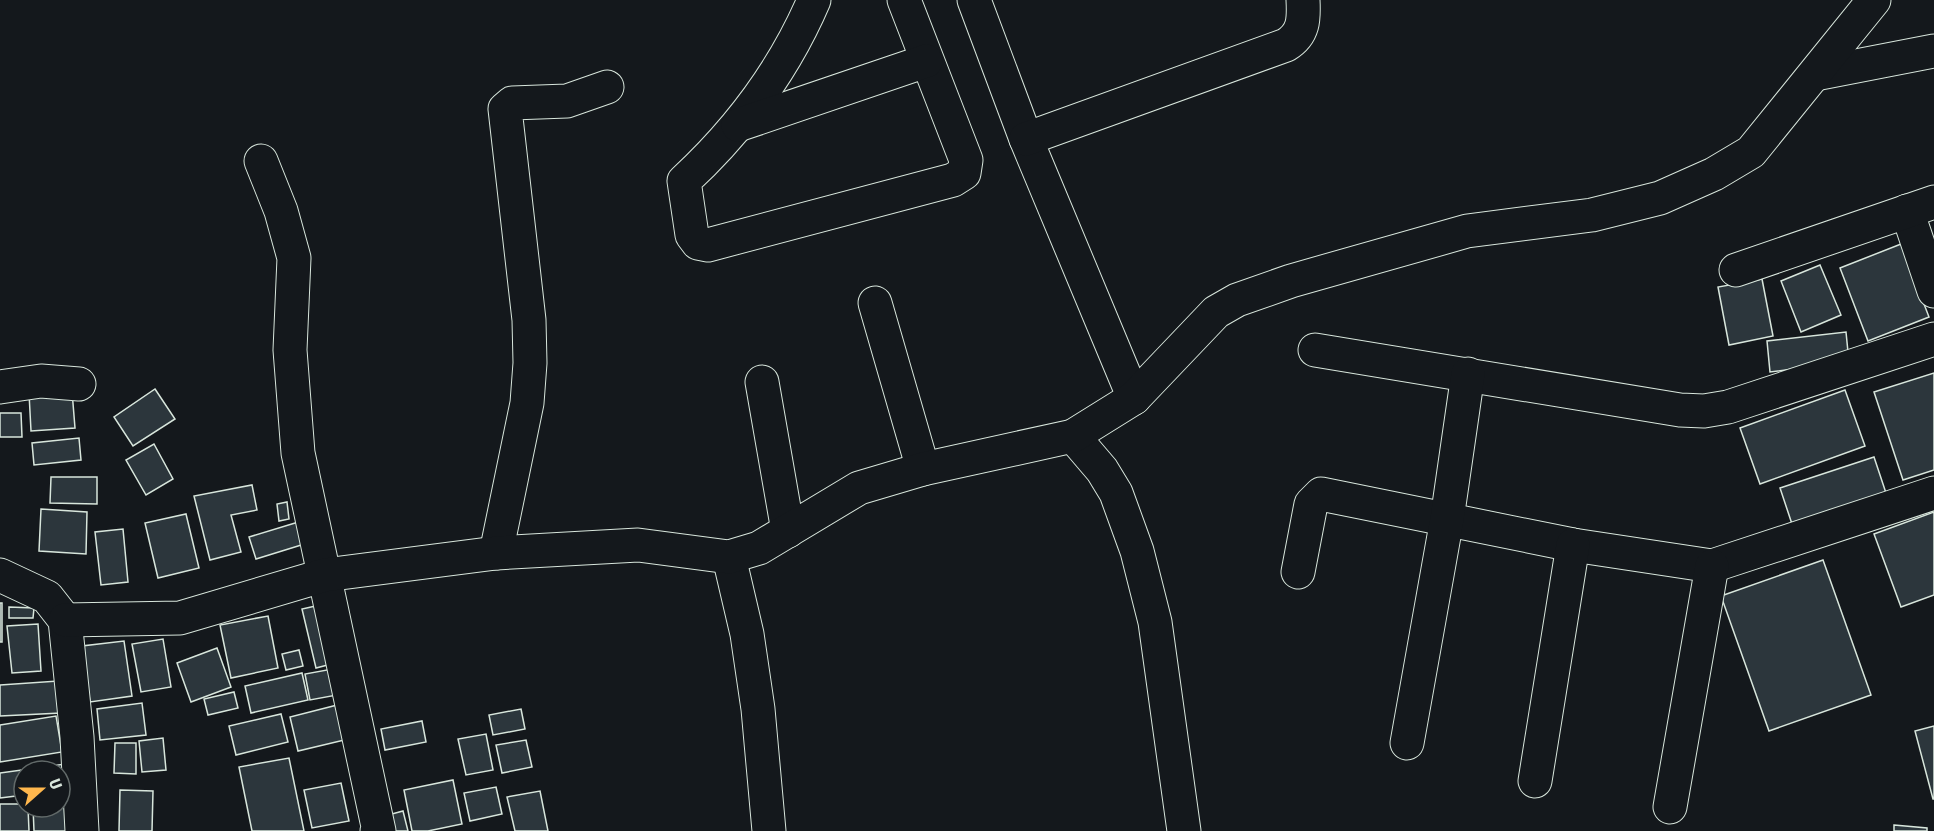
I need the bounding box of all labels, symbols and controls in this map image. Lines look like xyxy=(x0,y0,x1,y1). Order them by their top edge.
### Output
north arrow xyxy=(12,759,72,819)
text: U xyxy=(45,776,66,792)

